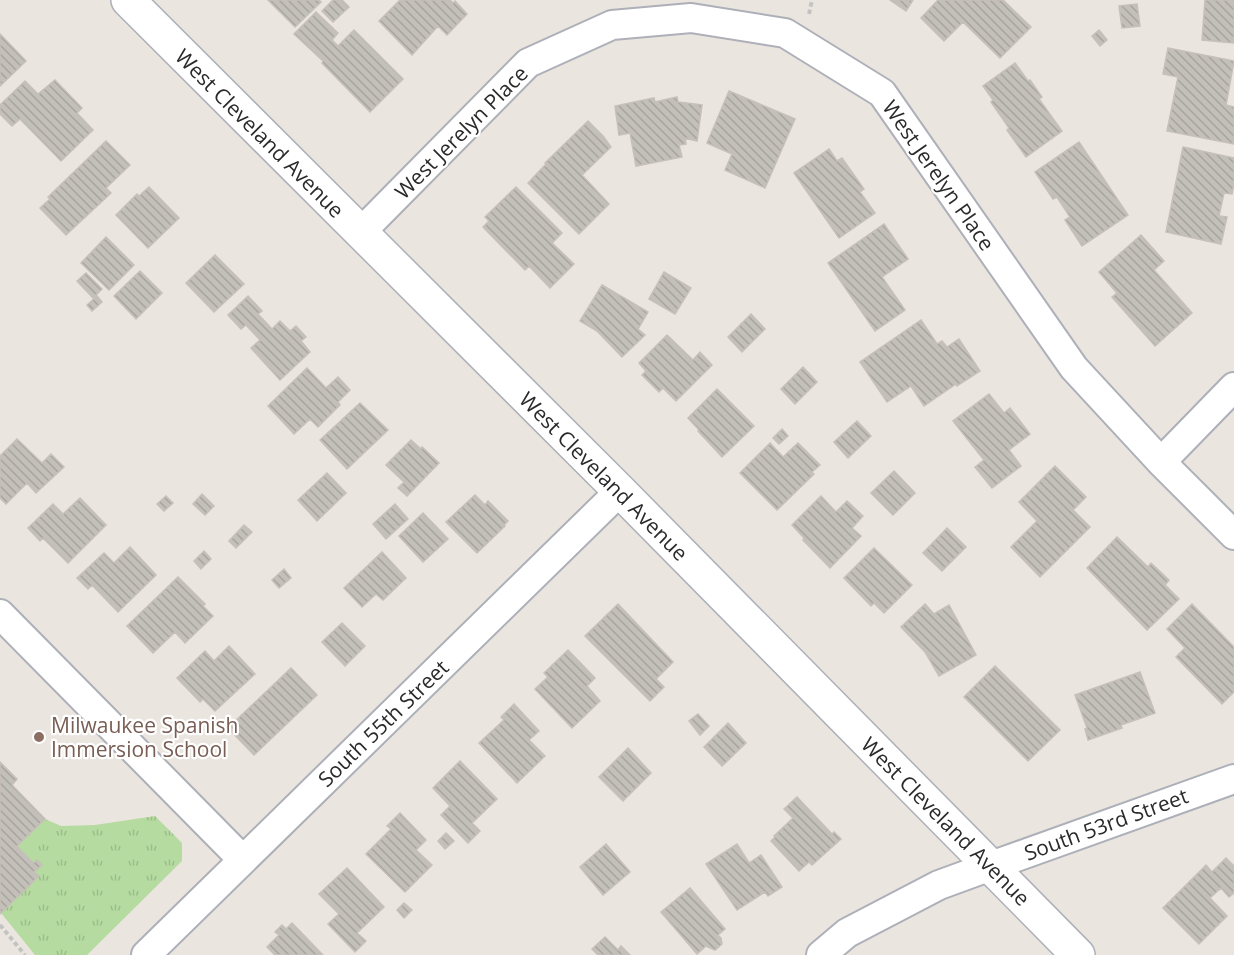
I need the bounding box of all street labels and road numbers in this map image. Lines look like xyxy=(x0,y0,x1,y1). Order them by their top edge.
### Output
street label: West Cleveland Avenue xyxy=(169,42,351,224)
street label: West Jerelyn Place xyxy=(388,59,534,205)
street label: West Jerelyn Place xyxy=(877,94,1001,256)
street label: West Cleveland Avenue xyxy=(513,385,695,567)
street label: South 55th Street xyxy=(312,653,454,793)
street label: West Cleveland Avenue xyxy=(855,730,1037,912)
street label: South 53rd Street xyxy=(1020,781,1192,867)

